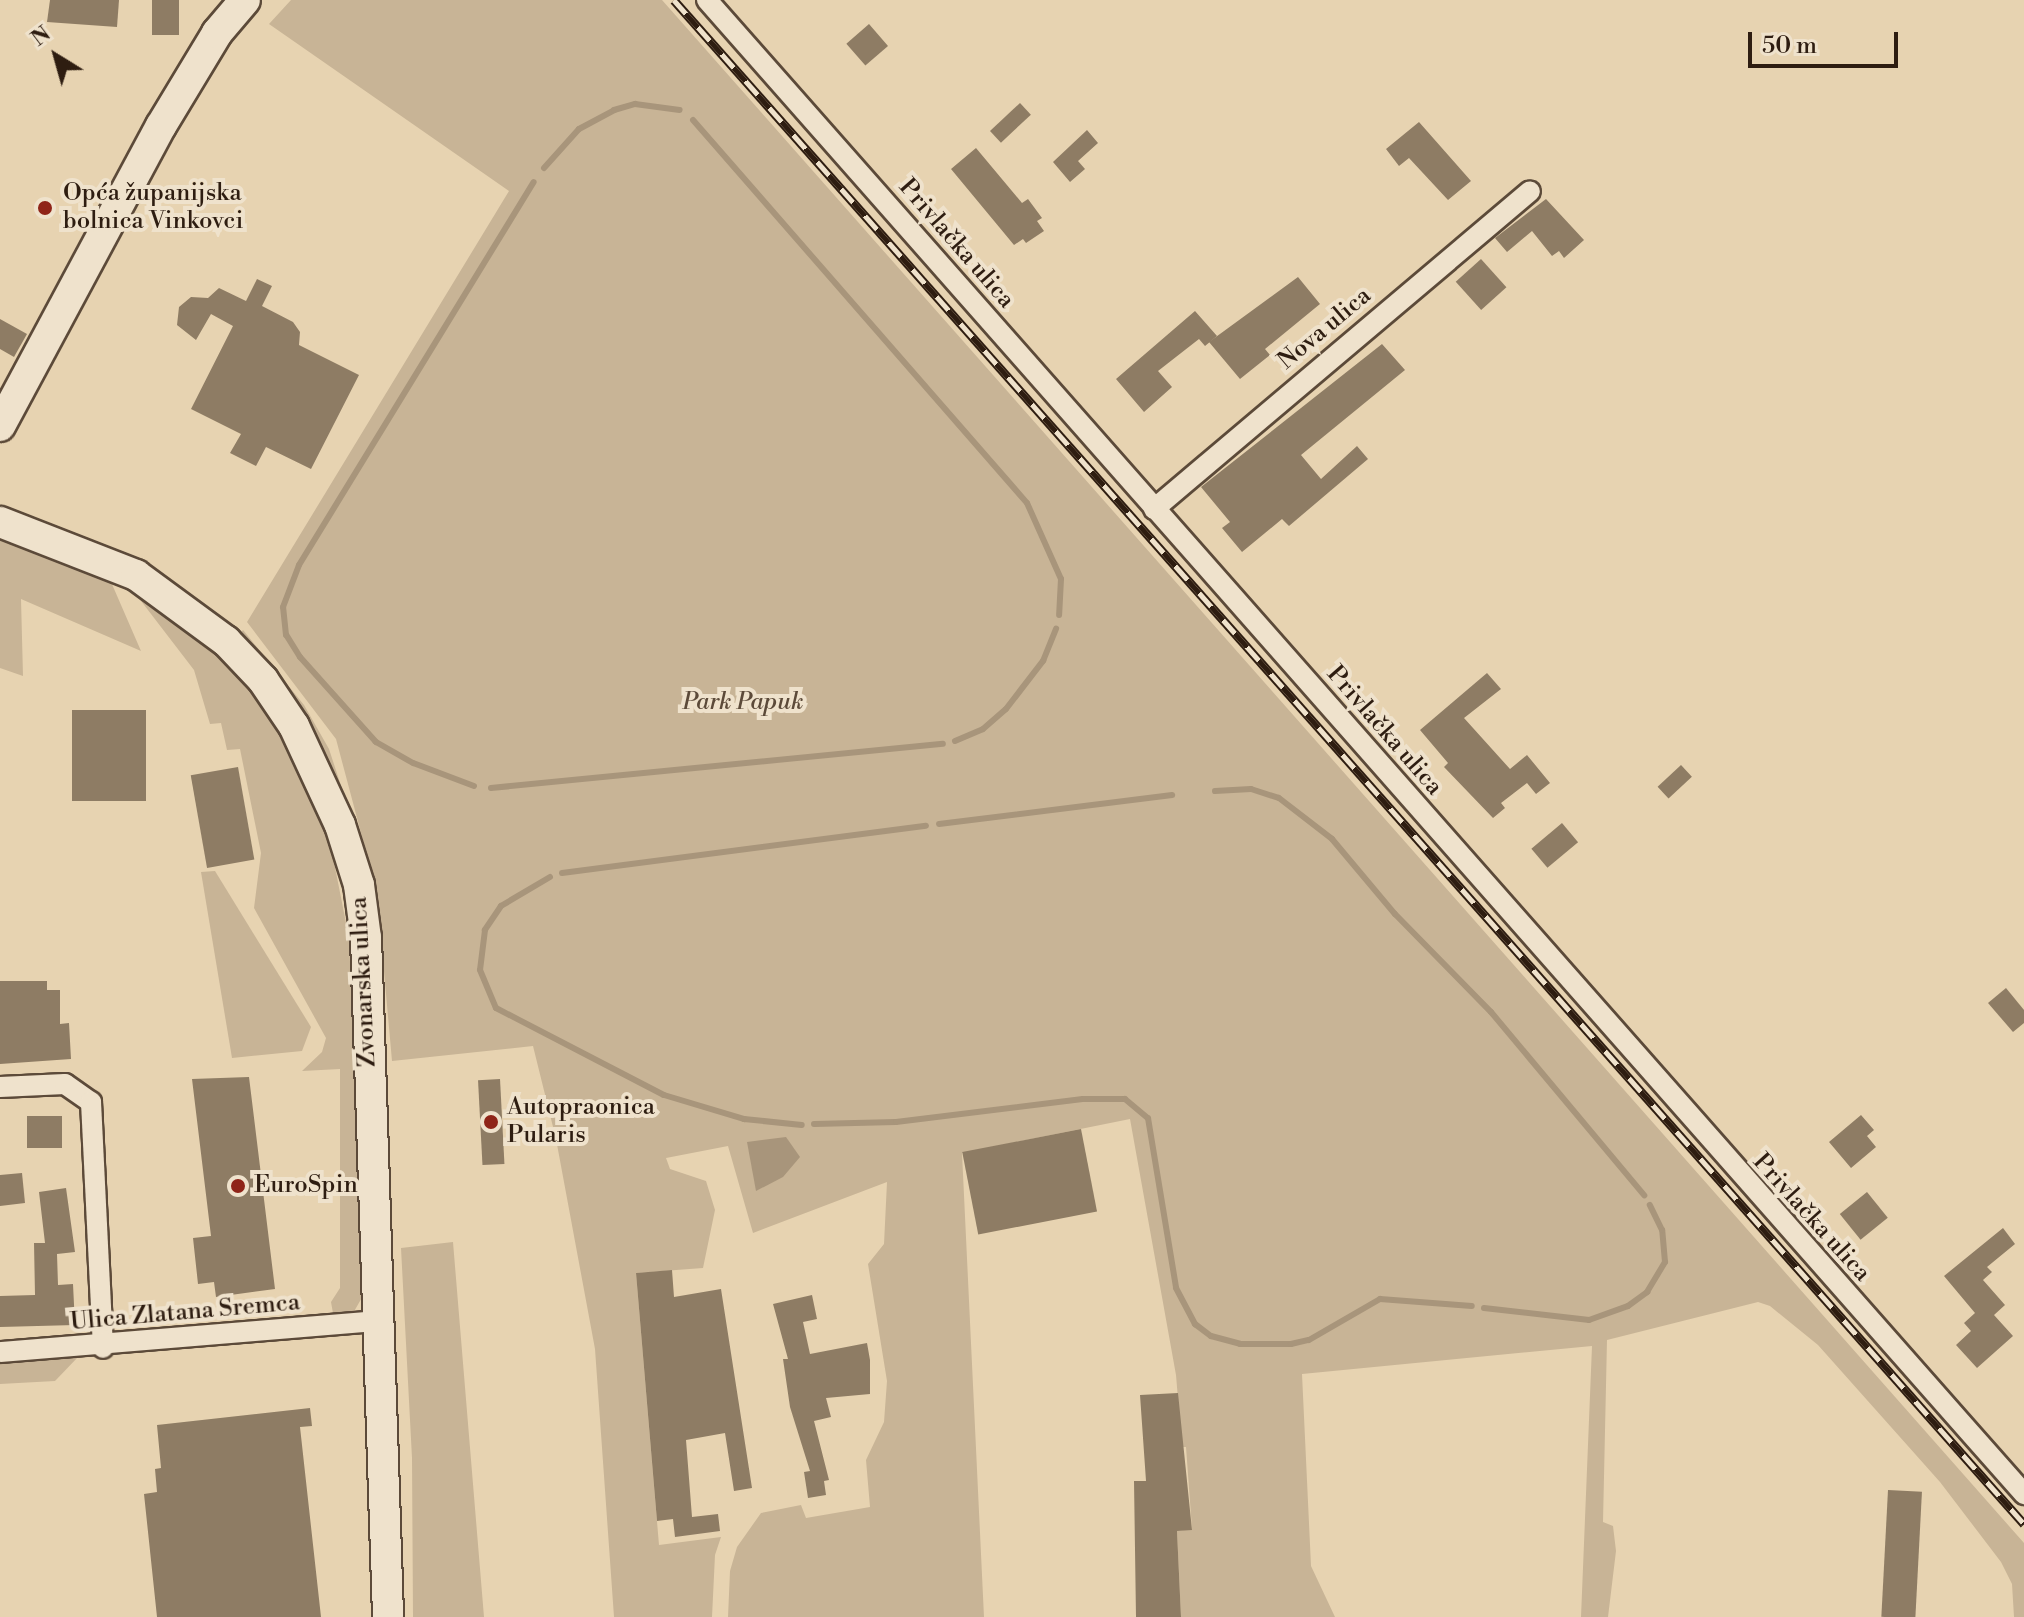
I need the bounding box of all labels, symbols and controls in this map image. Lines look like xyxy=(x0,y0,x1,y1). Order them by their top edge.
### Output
north arrow xyxy=(16,16,96,96)
scale bar xyxy=(1752,16,1902,66)
text: N xyxy=(26,20,56,52)
text: 50 m xyxy=(1762,31,1817,61)
street label: Privlačka ulica xyxy=(892,173,1020,315)
place label: Opća županijska bolnica Vinkovci xyxy=(63,180,243,236)
marker: Opća županijska bolnica Vinkovci xyxy=(34,197,56,219)
street label: Nova ulica xyxy=(1273,282,1377,376)
street label: Privlačka ulica xyxy=(1320,660,1448,802)
park label: Park Papuk xyxy=(682,689,804,717)
street label: Zvonarska ulica xyxy=(345,896,383,1068)
place label: Autopraonica Pularis xyxy=(507,1094,655,1150)
marker: Autopraonica Pularis xyxy=(482,1113,500,1131)
street label: Privlačka ulica xyxy=(1746,1148,1876,1288)
place label: EuroSpin xyxy=(254,1172,358,1200)
marker: EuroSpin xyxy=(229,1177,247,1195)
street label: Ulica Zlatana Sremca xyxy=(69,1289,301,1337)

